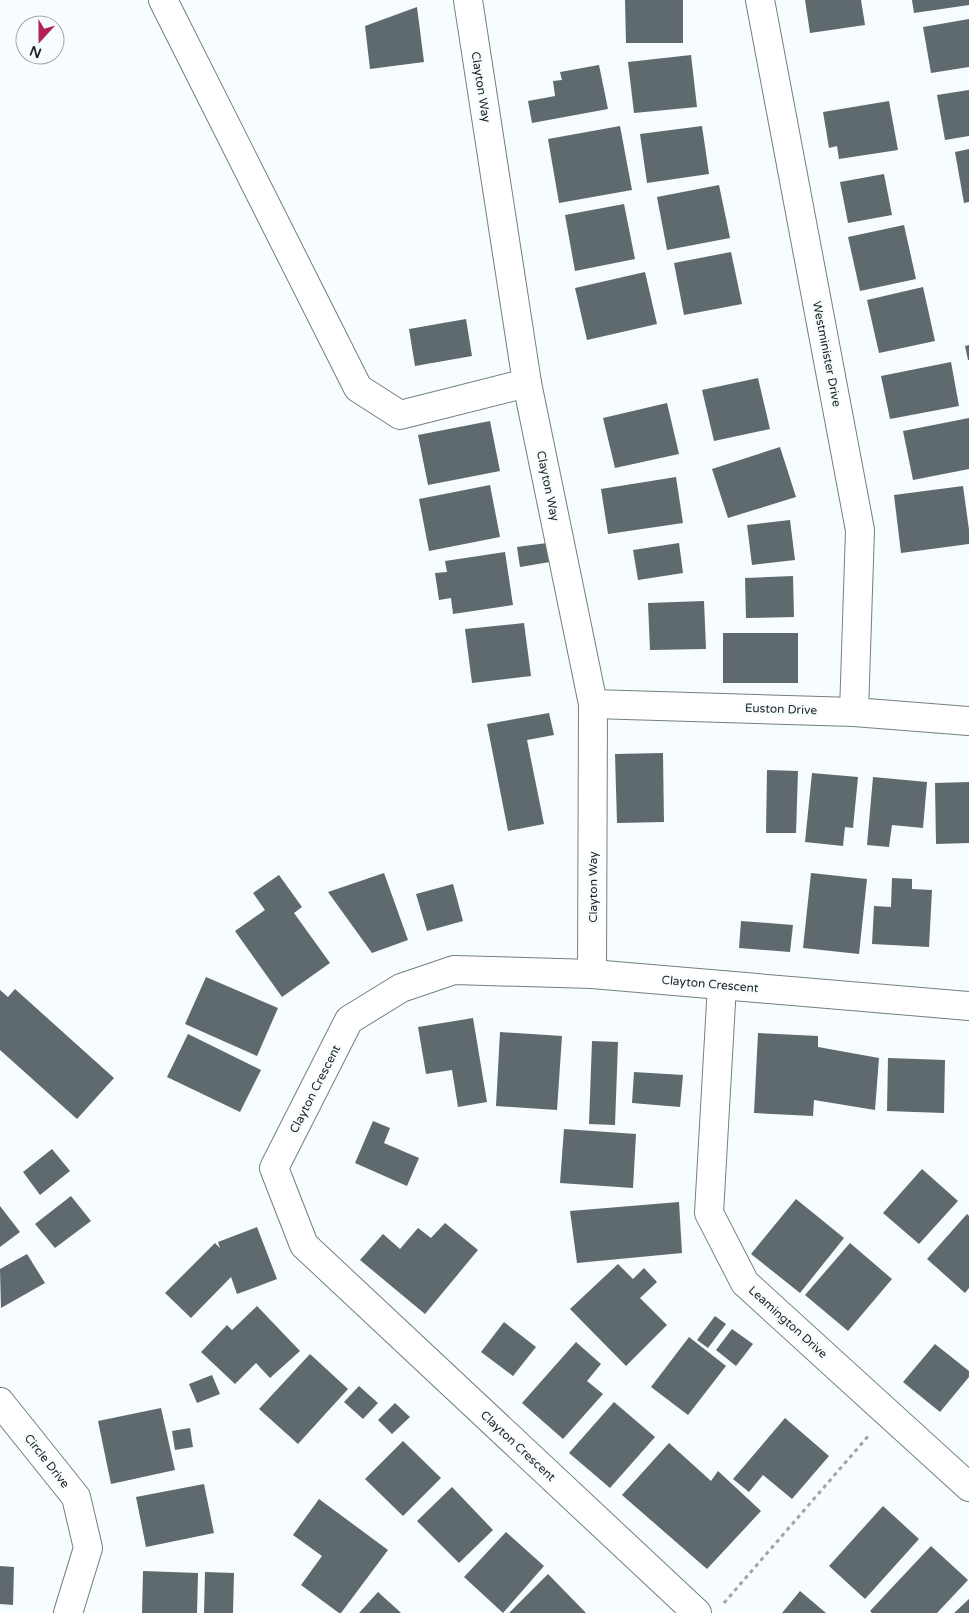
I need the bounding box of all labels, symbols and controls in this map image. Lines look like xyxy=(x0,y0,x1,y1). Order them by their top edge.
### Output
north arrow xyxy=(15,15,65,65)
text: N xyxy=(27,42,44,62)
street label: Clayton Way xyxy=(468,51,494,124)
street label: Westminister Drive xyxy=(810,300,844,408)
street label: Clayton Way xyxy=(534,450,562,523)
street label: Euston Drive xyxy=(745,701,818,717)
street label: Clayton Way xyxy=(586,851,600,923)
street label: Clayton Crescent xyxy=(661,973,759,995)
street label: Clayton Crescent xyxy=(287,1042,343,1135)
street label: Leamington Drive xyxy=(746,1283,830,1361)
street label: Clayton Crescent xyxy=(478,1408,559,1484)
street label: Circle Drive xyxy=(22,1431,73,1491)

